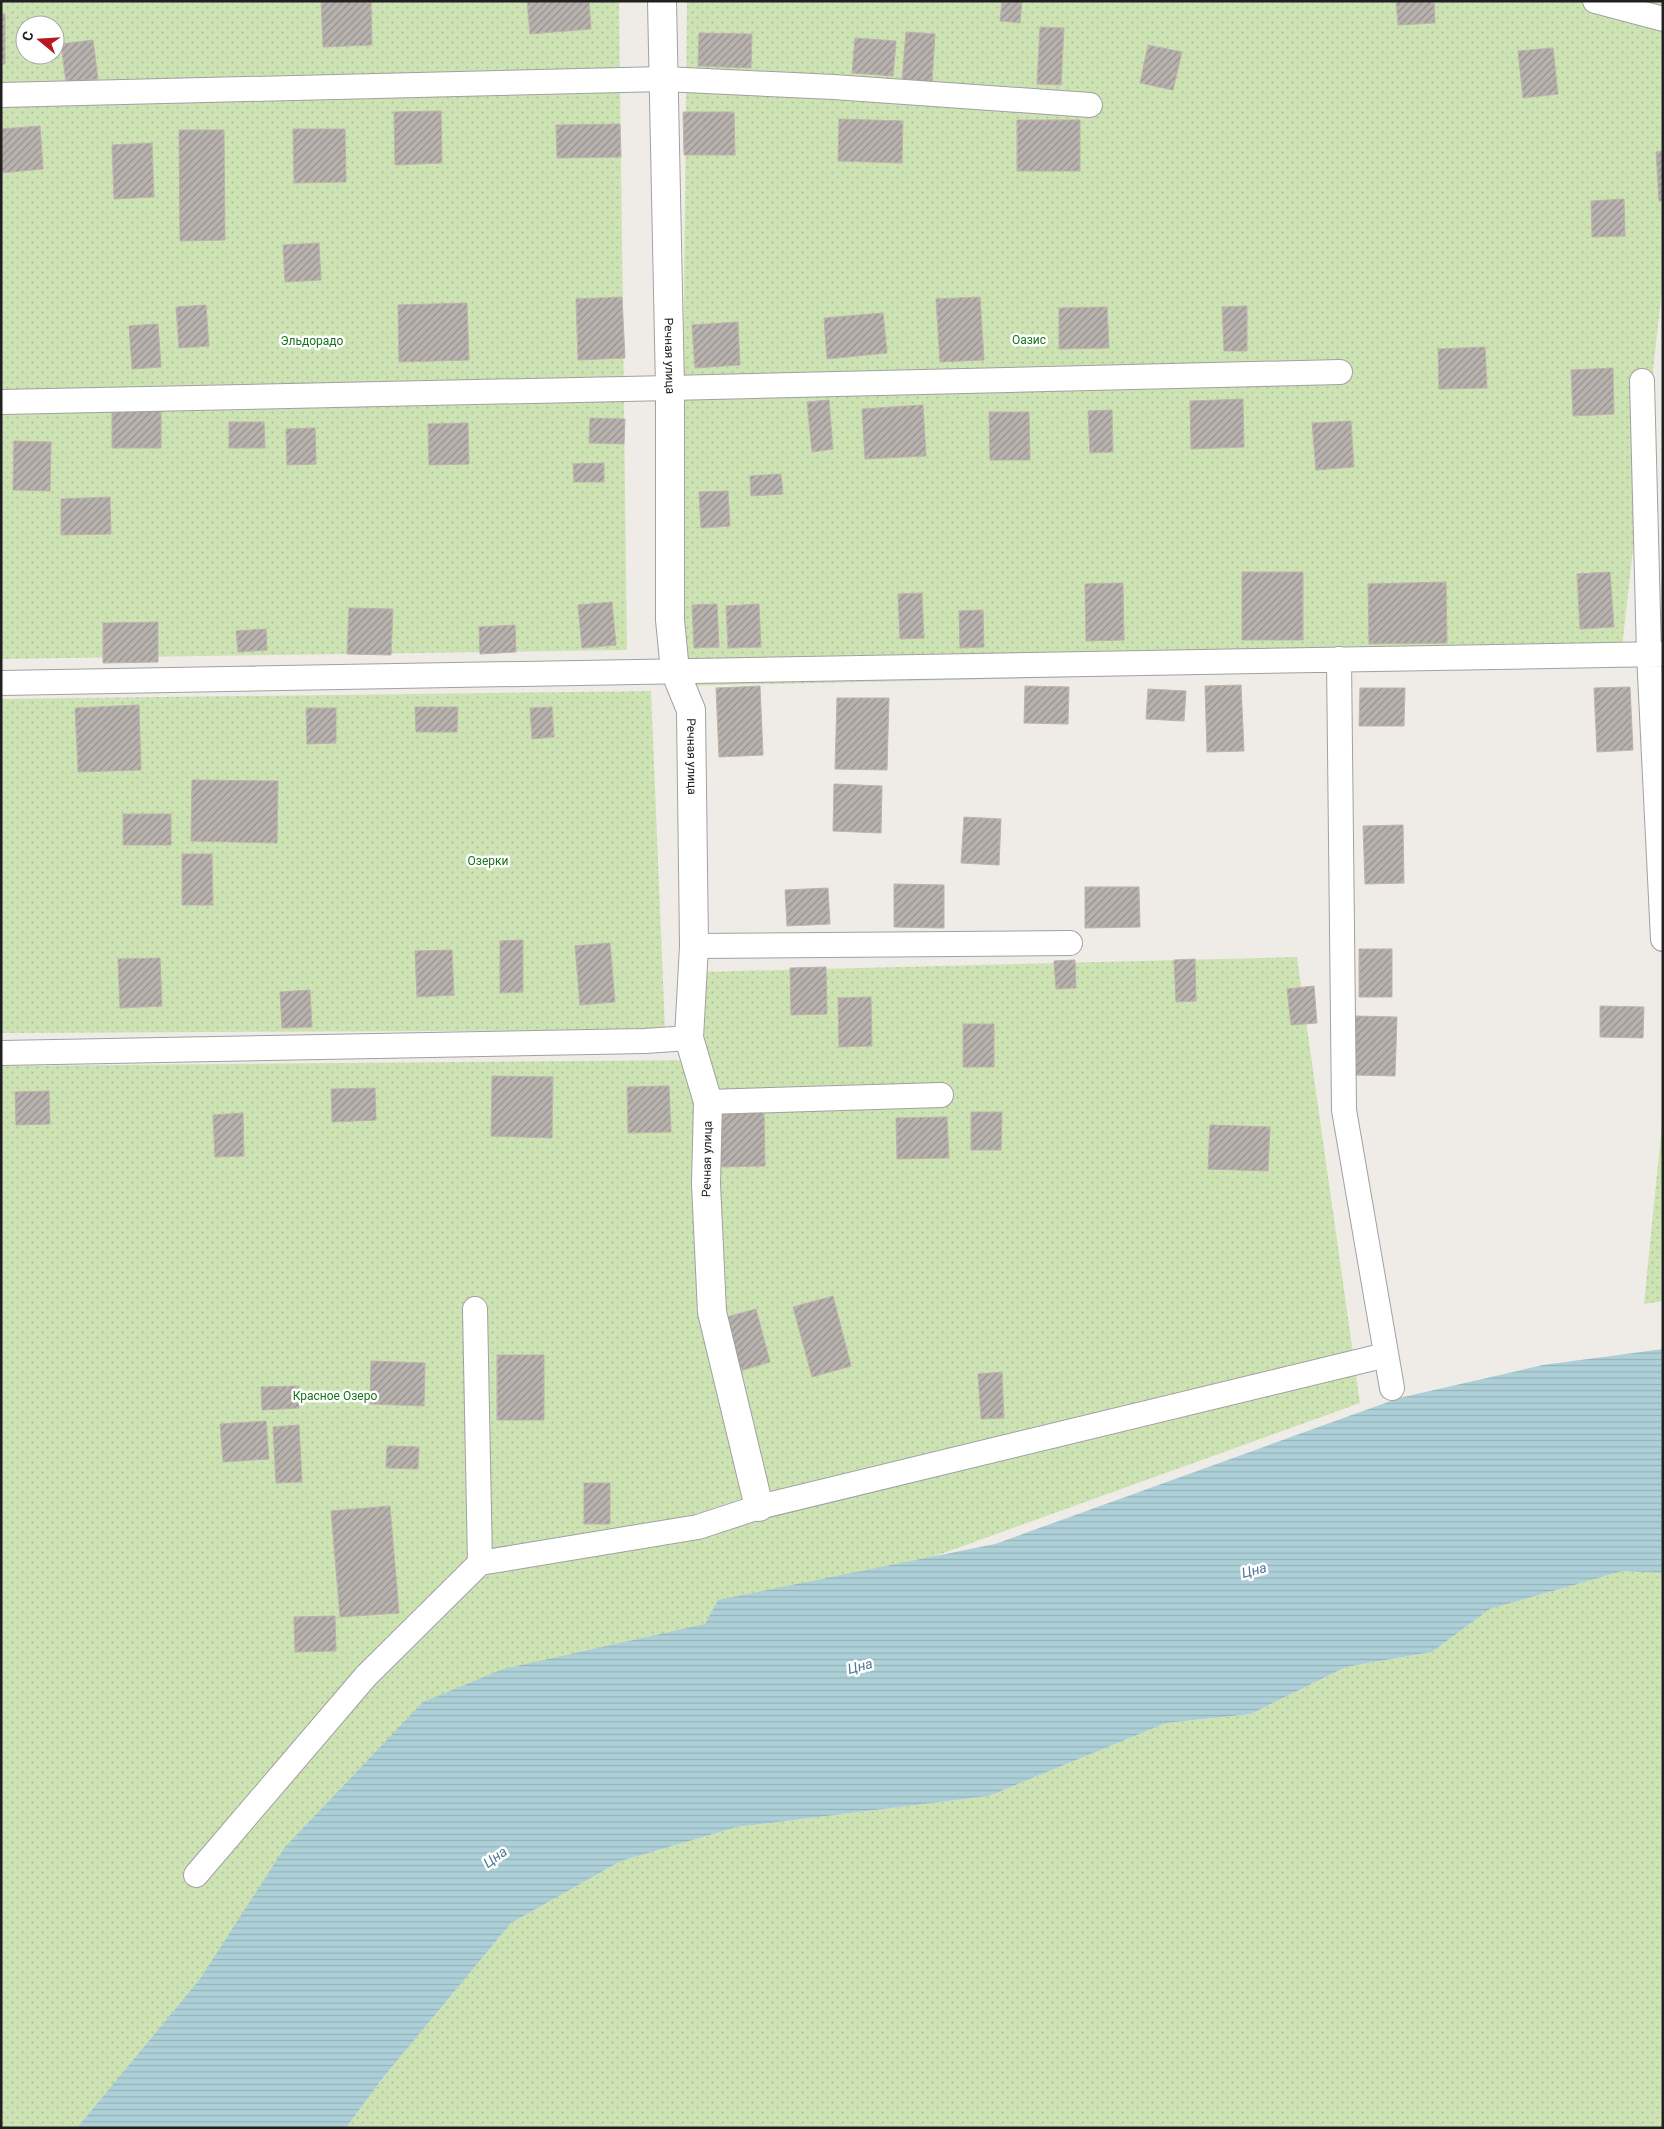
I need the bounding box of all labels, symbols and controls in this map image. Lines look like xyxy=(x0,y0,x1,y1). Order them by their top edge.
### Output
north arrow xyxy=(15,15,65,65)
text: С xyxy=(19,29,37,43)
street label: Речная улица xyxy=(662,318,677,394)
park label: Оазис xyxy=(1012,333,1046,347)
park label: Эльдорадо xyxy=(281,334,344,348)
street label: Речная улица xyxy=(684,718,699,795)
park label: Озерки xyxy=(468,854,509,868)
street label: Речная улица xyxy=(699,1121,715,1197)
park label: Красное Озеро xyxy=(293,1389,377,1403)
water label: Цна xyxy=(1240,1559,1268,1581)
water label: Цна xyxy=(846,1655,874,1677)
water label: Цна xyxy=(480,1843,510,1871)

